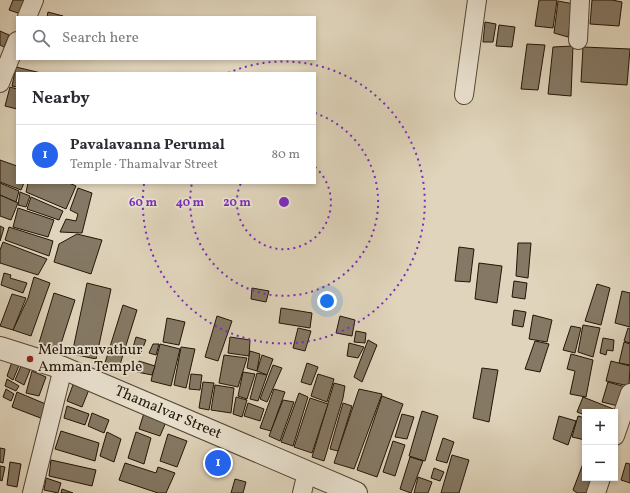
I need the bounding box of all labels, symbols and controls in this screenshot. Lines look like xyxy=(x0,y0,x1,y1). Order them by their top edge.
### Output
search box xyxy=(16,16,316,60)
icon: search xyxy=(30,27,52,49)
text: Search here xyxy=(62,28,139,49)
text: Nearby xyxy=(32,87,90,110)
text: Pavalavanna Perumal xyxy=(70,135,225,156)
text: 1 xyxy=(42,146,48,164)
text: 80 m xyxy=(271,146,300,164)
text: Temple · Thamalvar Street xyxy=(70,156,218,174)
text: 60 m xyxy=(129,195,157,211)
text: 40 m xyxy=(176,195,205,211)
text: 20 m xyxy=(223,195,251,211)
centre of rings xyxy=(277,195,291,209)
your location xyxy=(317,291,337,311)
place label: Melmaruvathur Amman Temple xyxy=(38,340,142,378)
marker: Melmaruvathur Amman Temple xyxy=(25,354,35,364)
street label: Thamalvar Street xyxy=(111,381,225,445)
map controls xyxy=(582,409,618,481)
button: + xyxy=(582,409,618,445)
button: − xyxy=(582,445,618,481)
pin: 1 xyxy=(205,448,231,478)

